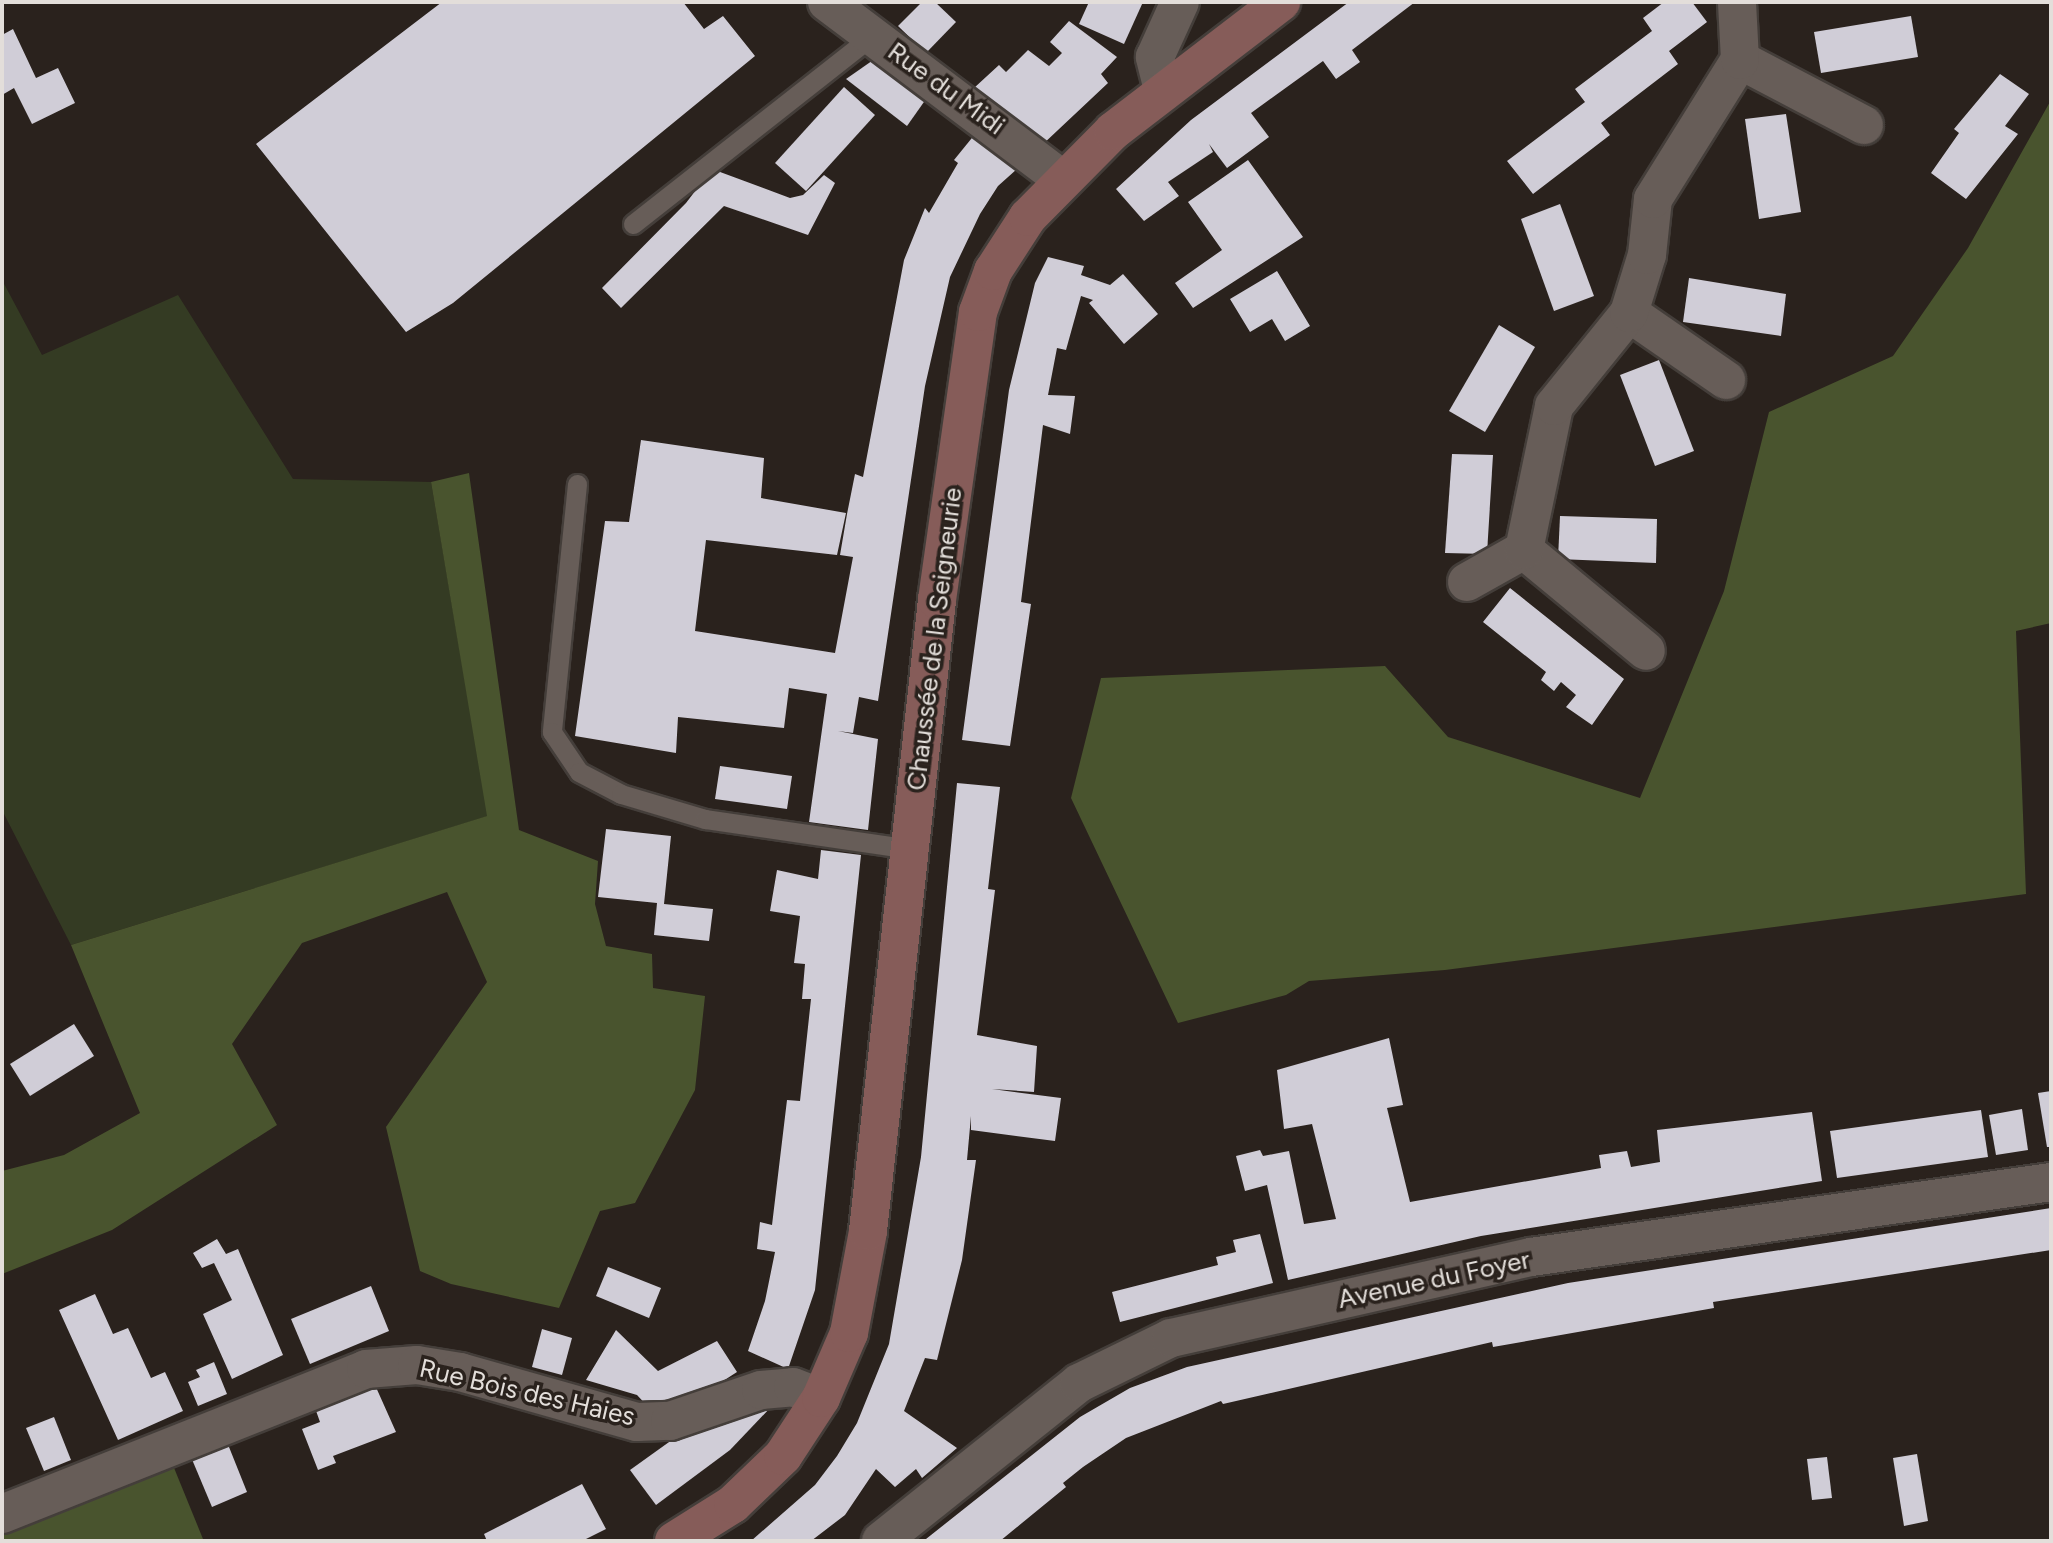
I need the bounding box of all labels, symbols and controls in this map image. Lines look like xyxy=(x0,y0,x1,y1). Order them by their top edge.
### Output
street label: Rue du Midi xyxy=(881,36,1011,142)
street label: Chaussée de la Seigneurie xyxy=(901,486,969,792)
street label: Avenue du Foyer xyxy=(1335,1244,1533,1316)
street label: Rue Bois des Haies xyxy=(416,1353,638,1433)

